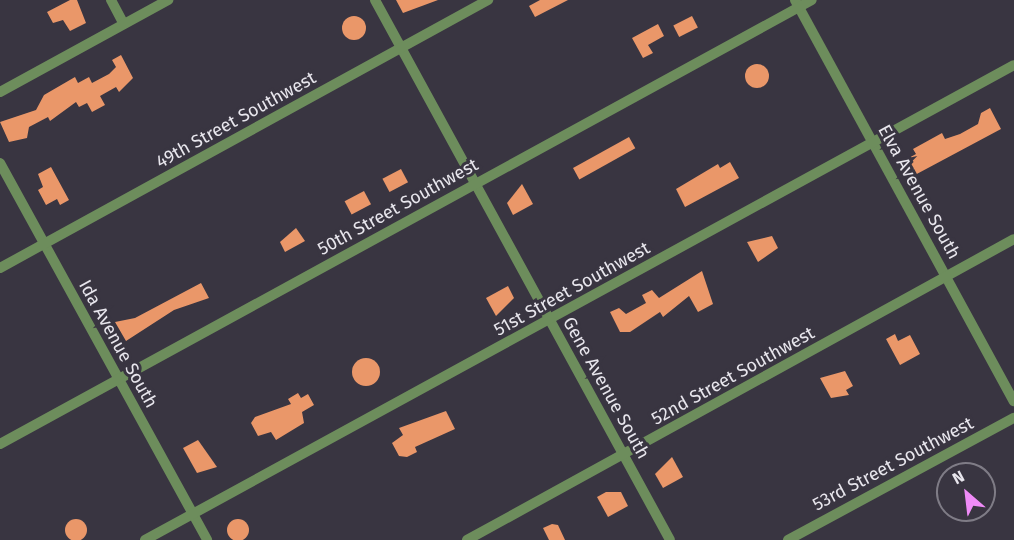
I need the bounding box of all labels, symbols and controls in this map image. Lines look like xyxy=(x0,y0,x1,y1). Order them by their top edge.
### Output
street label: 49th Street Southwest xyxy=(152,67,320,173)
street label: Elva Avenue South xyxy=(873,121,965,263)
street label: 50th Street Southwest xyxy=(314,154,482,260)
street label: 51st Street Southwest xyxy=(490,237,654,341)
street label: Ida Avenue South xyxy=(74,276,162,412)
street label: Gene Avenue South xyxy=(558,313,654,463)
street label: 52nd Street Southwest xyxy=(648,322,818,430)
street label: 53rd Street Southwest xyxy=(809,412,977,516)
north arrow xyxy=(936,462,996,522)
text: N xyxy=(949,467,967,488)

